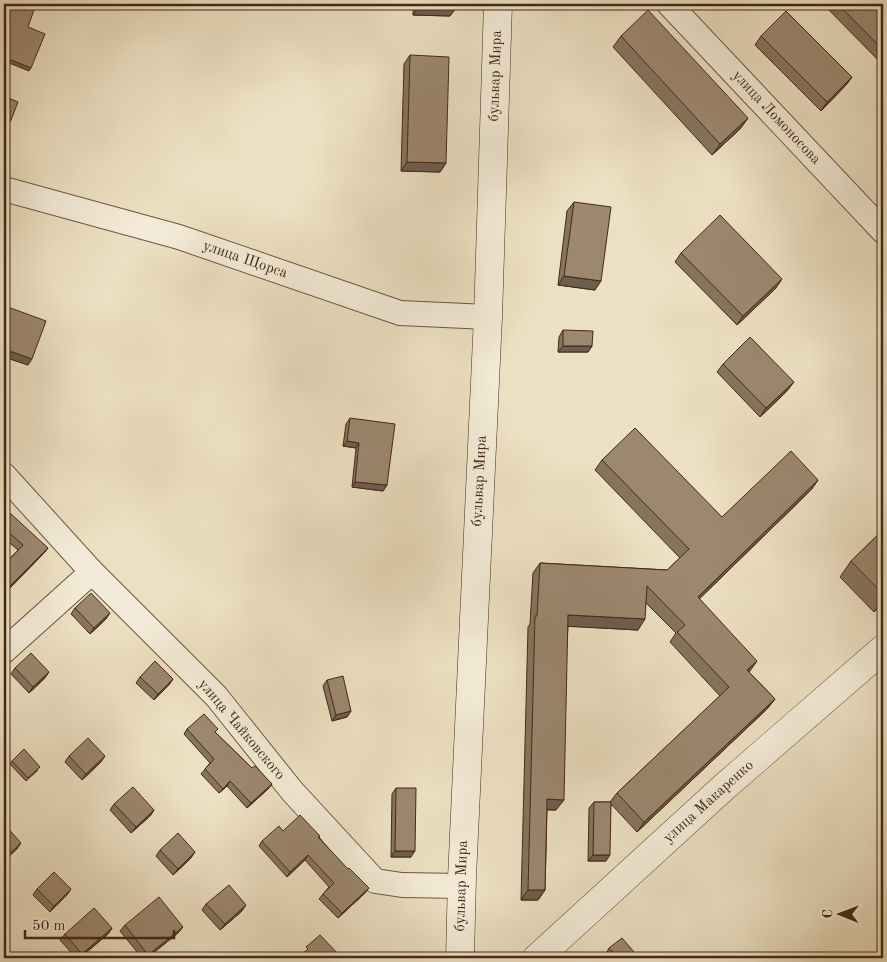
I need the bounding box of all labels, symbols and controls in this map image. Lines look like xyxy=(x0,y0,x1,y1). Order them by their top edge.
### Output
street label: бульвар Мира xyxy=(487,29,505,122)
street label: улица Ломоносова xyxy=(729,68,823,168)
street label: улица Щорса xyxy=(201,239,290,282)
street label: бульвар Мира xyxy=(470,434,490,527)
street label: улица Чайковского xyxy=(195,677,287,783)
street label: улица Макаренко xyxy=(661,758,757,846)
street label: бульвар Мира xyxy=(453,839,471,932)
north arrow xyxy=(814,890,864,940)
scale bar xyxy=(25,907,174,939)
text: С xyxy=(821,909,835,919)
text: 50 m xyxy=(32,919,66,934)

